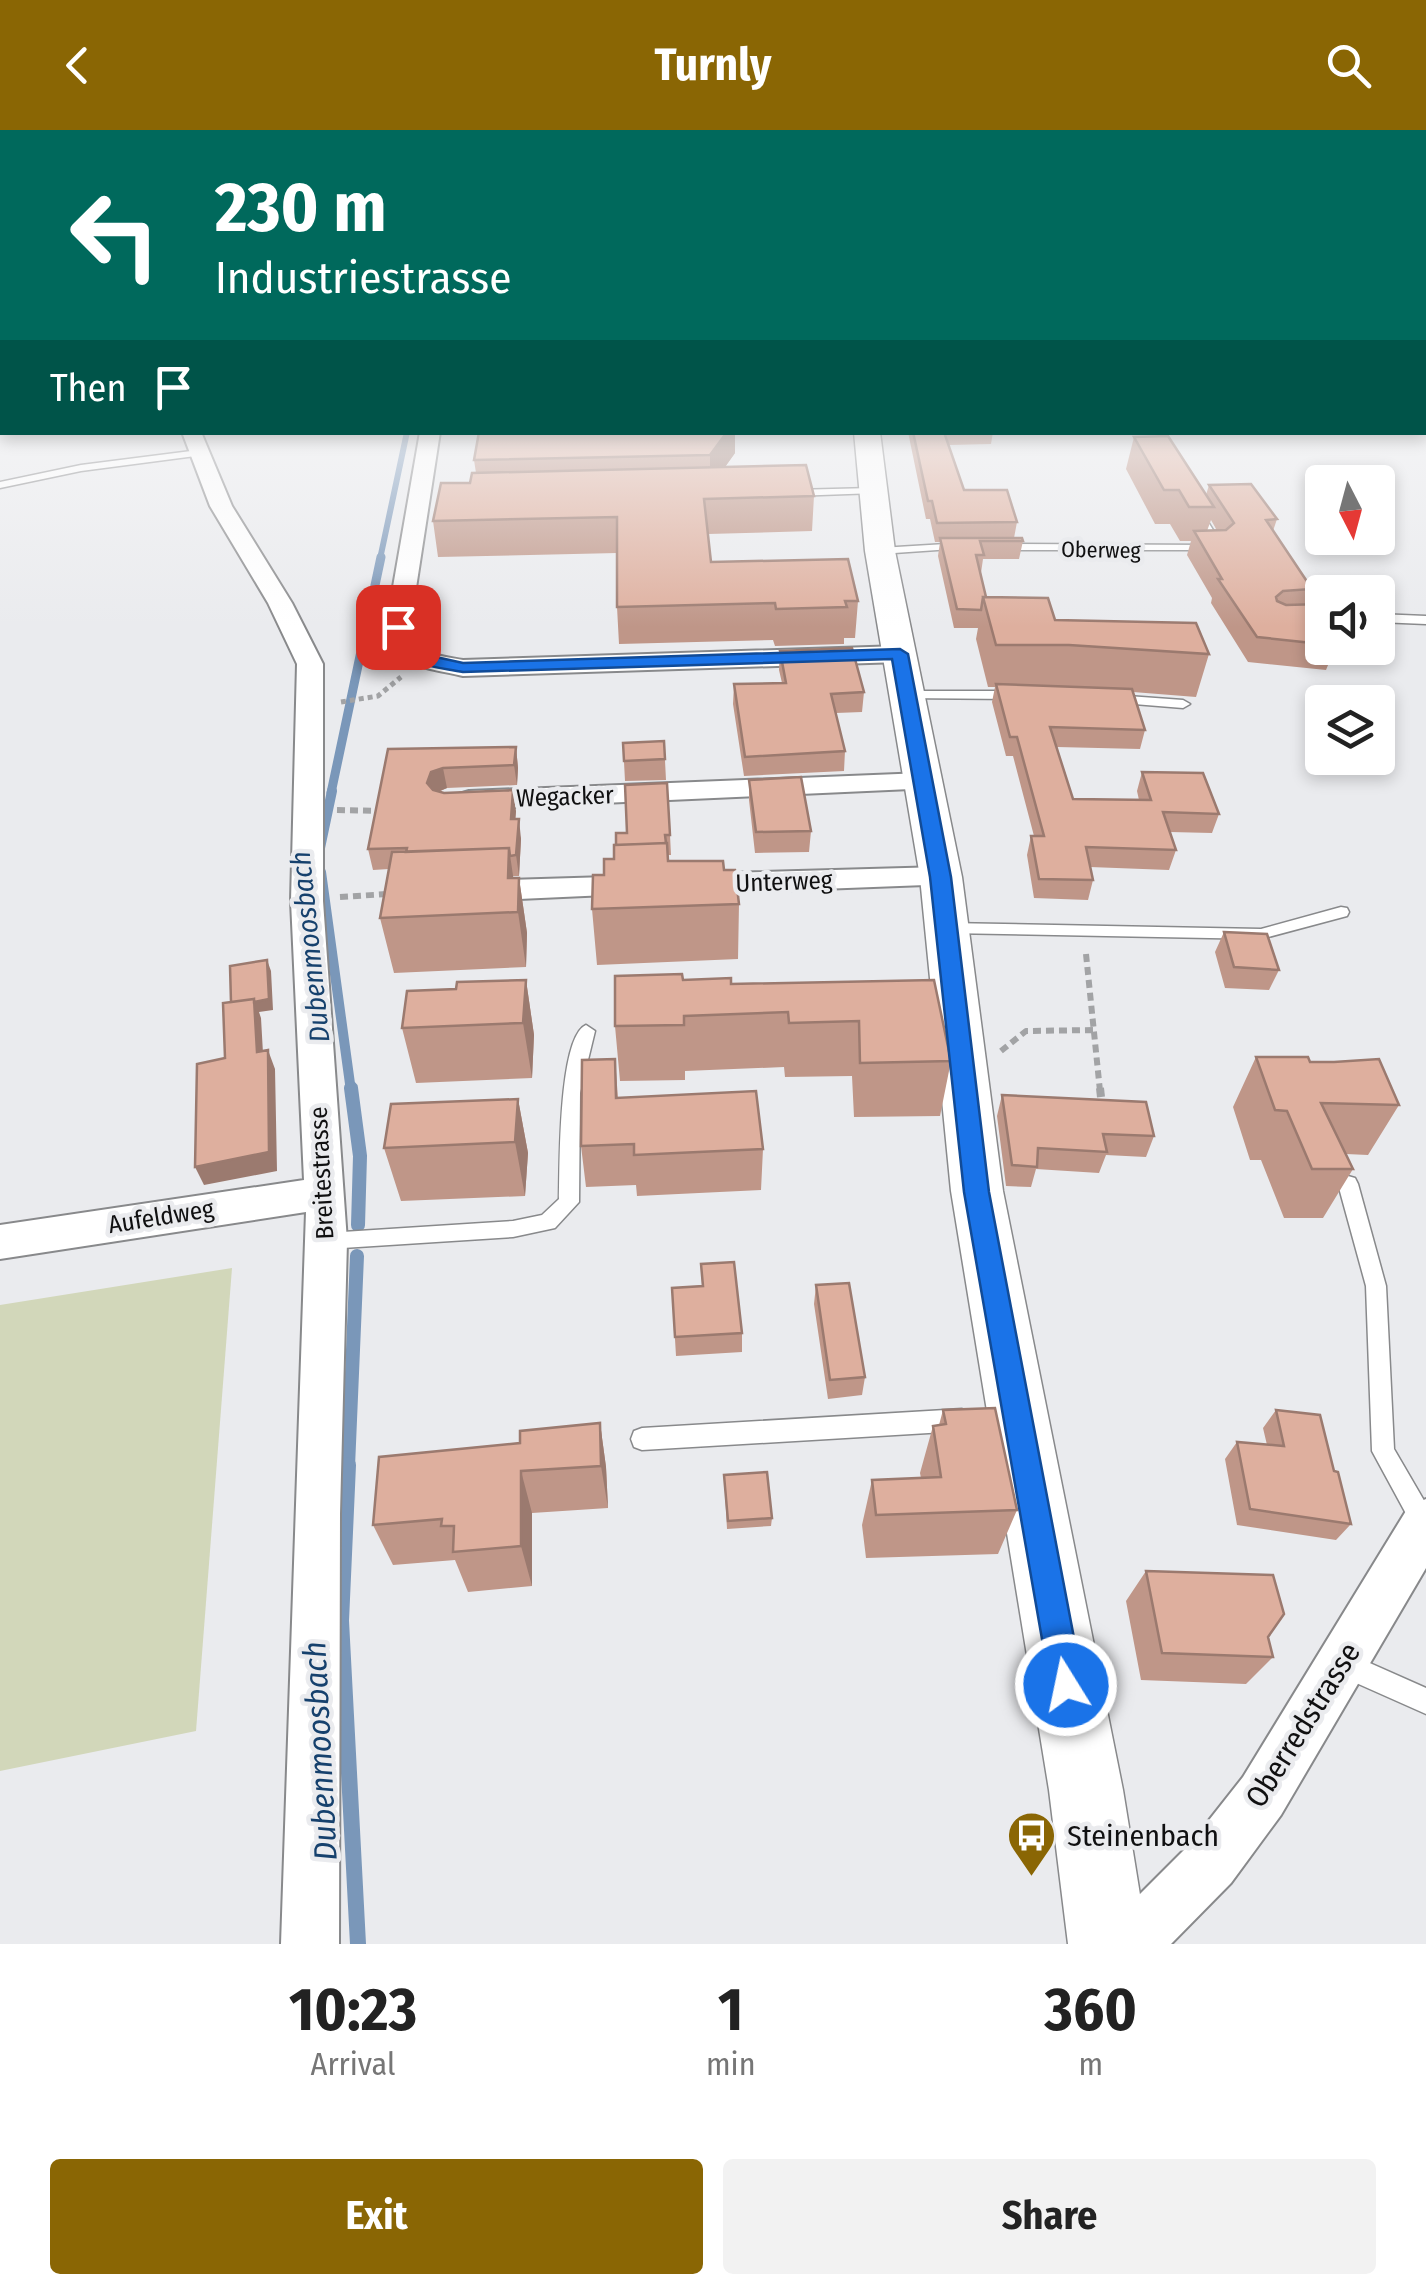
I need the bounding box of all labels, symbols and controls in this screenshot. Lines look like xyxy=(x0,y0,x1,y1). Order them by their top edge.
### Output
icon: back xyxy=(50,38,105,93)
text: Turnly xyxy=(655,38,771,92)
icon: search xyxy=(1321,38,1376,93)
text: 230 m xyxy=(215,166,387,250)
icon: left xyxy=(50,170,180,300)
text: Industriestrasse xyxy=(215,251,512,305)
icon: arrive xyxy=(146,360,201,415)
text: Then xyxy=(50,365,126,411)
north arrow xyxy=(1305,465,1395,555)
map controls xyxy=(1305,465,1395,775)
street label: Oberweg xyxy=(1061,536,1142,564)
button: sound xyxy=(1305,575,1395,665)
pin xyxy=(356,585,441,670)
icon: arrive xyxy=(371,600,426,655)
button: layers xyxy=(1305,685,1395,775)
street label: Wegacker xyxy=(516,780,615,814)
water label: Dubenmoosbach xyxy=(284,850,336,1044)
street label: Unterweg xyxy=(735,865,833,899)
street label: Breitestrasse xyxy=(304,1106,340,1240)
street label: Aufeldweg xyxy=(106,1194,216,1240)
position arrow xyxy=(1014,1633,1118,1737)
street label: Oberredstrasse xyxy=(1238,1636,1368,1814)
water label: Dubenmoosbach xyxy=(295,1640,345,1862)
bus stop icon: Steinenbach xyxy=(1006,1810,1058,1878)
place label: Steinenbach xyxy=(1067,1818,1219,1854)
text: 10:23 xyxy=(289,1974,417,2046)
text: 1 xyxy=(718,1974,743,2046)
text: 360 xyxy=(1045,1974,1137,2046)
text: Arrival xyxy=(311,2045,395,2083)
text: min xyxy=(706,2045,756,2083)
text: m xyxy=(1078,2045,1103,2083)
button: Exit xyxy=(50,2159,703,2274)
button: Share xyxy=(723,2159,1376,2274)

